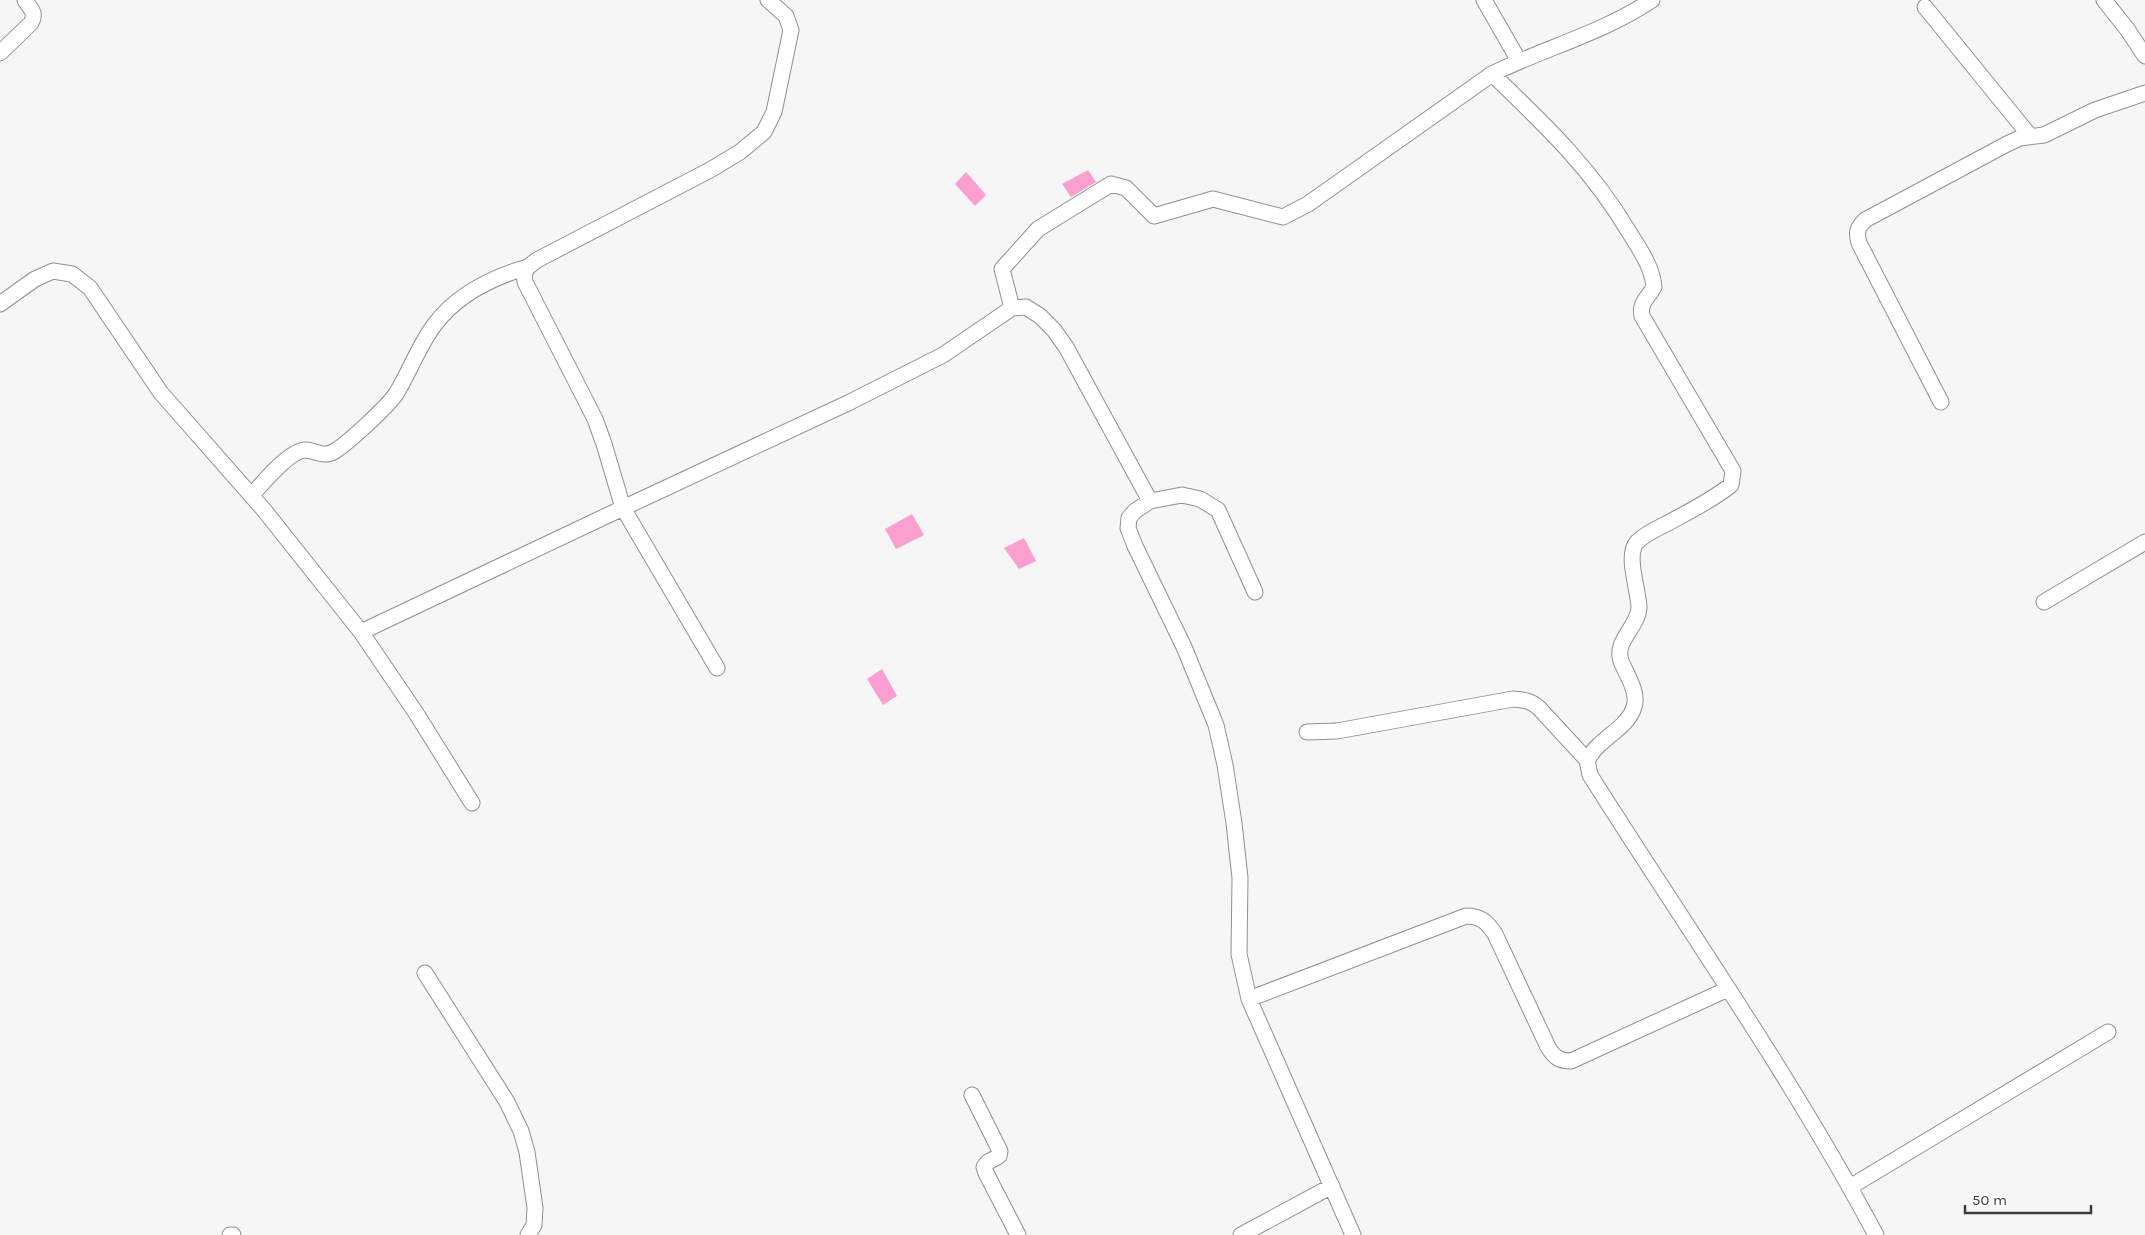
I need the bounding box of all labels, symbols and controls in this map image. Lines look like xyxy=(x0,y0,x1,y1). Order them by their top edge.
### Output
scale bar xyxy=(1965,1182,2091,1214)
text: 50 m xyxy=(1972,1191,2007,1209)

